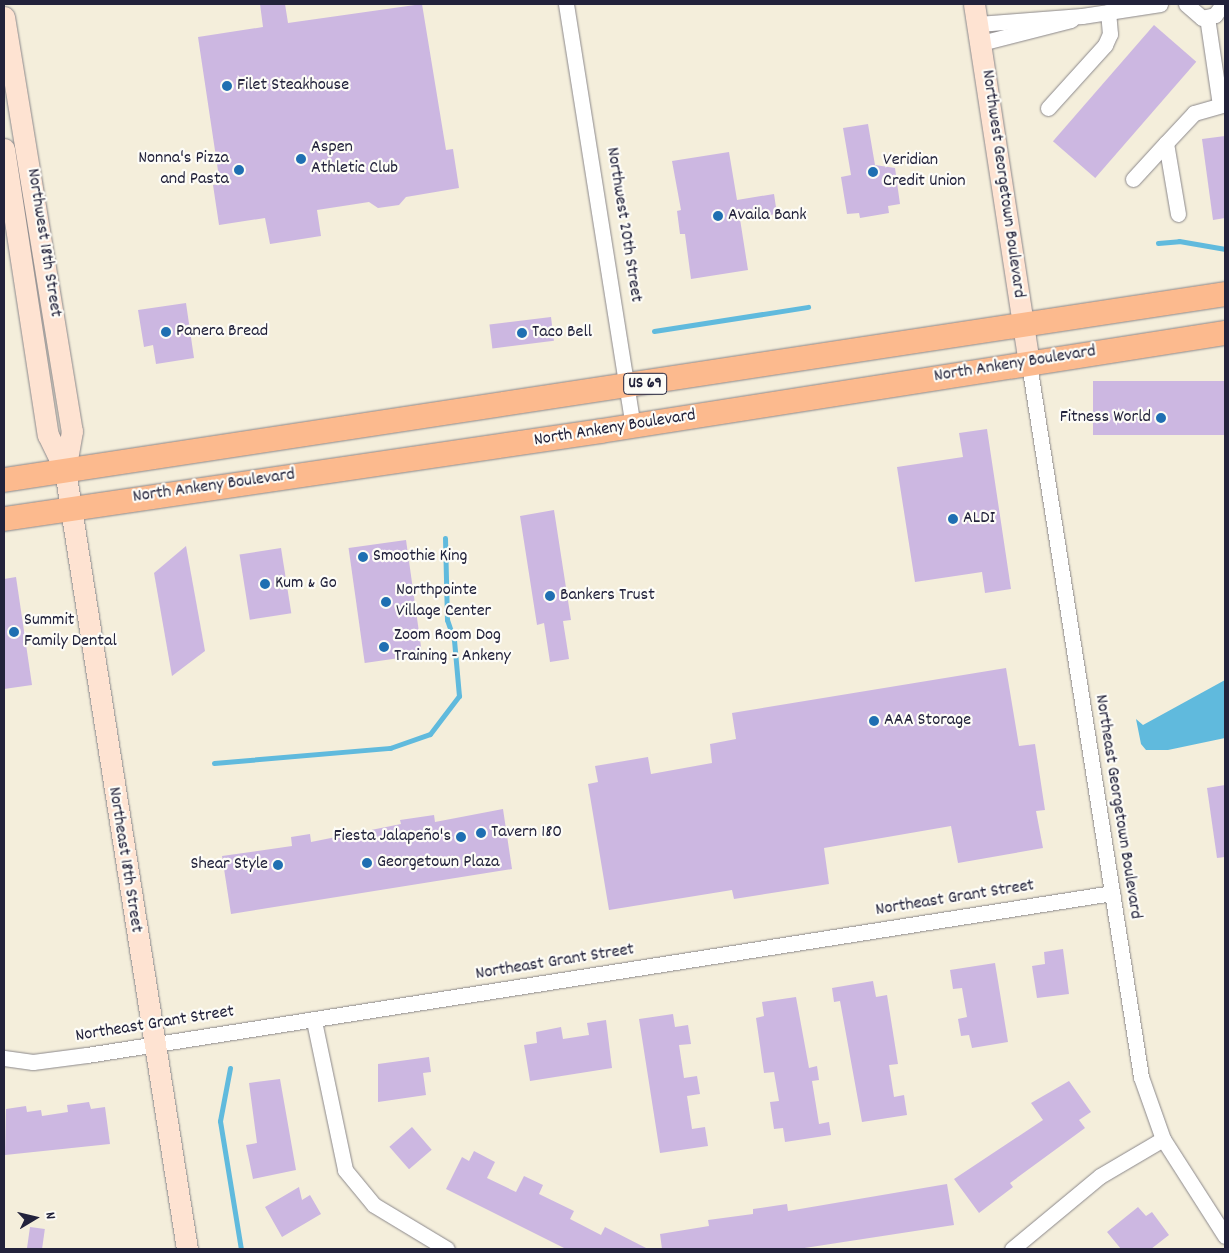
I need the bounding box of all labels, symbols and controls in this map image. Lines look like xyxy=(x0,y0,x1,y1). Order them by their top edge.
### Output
street label: Northwest Georgetown Boulevard xyxy=(975,69,1029,299)
place label: Filet Steakhouse xyxy=(237,75,349,97)
marker: Filet Steakhouse xyxy=(221,80,233,92)
place label: Aspen Athletic Club xyxy=(311,138,398,180)
street label: Northwest 20th Street xyxy=(600,146,646,304)
place label: Nonna's Pizza and Pasta xyxy=(138,149,229,192)
place label: Veridian Credit Union xyxy=(883,151,966,193)
marker: Aspen Athletic Club xyxy=(295,153,307,165)
marker: Nonna's Pizza and Pasta xyxy=(233,164,245,176)
marker: Veridian Credit Union xyxy=(867,166,879,178)
street label: Northwest 18th Street xyxy=(21,167,65,319)
place label: Availa Bank xyxy=(728,205,807,227)
marker: Availa Bank xyxy=(712,210,724,222)
place label: Panera Bread xyxy=(176,321,268,343)
place label: Taco Bell xyxy=(532,322,592,344)
marker: Panera Bread xyxy=(160,326,172,338)
marker: Taco Bell xyxy=(516,327,528,339)
street label: North Ankeny Boulevard xyxy=(933,342,1097,388)
road number: US 69 xyxy=(622,370,668,398)
street label: North Ankeny Boulevard xyxy=(533,406,697,452)
place label: Fitness World xyxy=(1060,407,1151,429)
marker: Fitness World xyxy=(1155,412,1167,424)
street label: North Ankeny Boulevard xyxy=(132,465,296,509)
place label: ALDI xyxy=(963,508,995,530)
marker: ALDI xyxy=(947,513,959,525)
place label: Smoothie King xyxy=(373,546,467,568)
marker: Smoothie King xyxy=(357,551,369,563)
place label: Kum & Go xyxy=(275,573,337,595)
marker: Kum & Go xyxy=(259,578,271,590)
place label: Northpointe Village Center xyxy=(396,581,491,624)
place label: Bankers Trust xyxy=(560,585,655,607)
marker: Bankers Trust xyxy=(544,590,556,602)
marker: Northpointe Village Center xyxy=(380,596,392,608)
place label: Summit Family Dental xyxy=(24,611,117,654)
marker: Summit Family Dental xyxy=(8,626,20,638)
place label: Zoom Room Dog Training - Ankeny xyxy=(394,626,511,669)
marker: Zoom Room Dog Training - Ankeny xyxy=(378,641,390,653)
street label: Northeast Georgetown Boulevard xyxy=(1089,693,1145,921)
place label: AAA Storage xyxy=(884,710,971,732)
marker: AAA Storage xyxy=(868,715,880,727)
street label: Northeast 18th Street xyxy=(102,786,146,934)
place label: Tavern 180 xyxy=(491,822,562,844)
place label: Fiesta Jalapeño's xyxy=(334,826,451,848)
marker: Tavern 180 xyxy=(475,827,487,839)
marker: Fiesta Jalapeño's xyxy=(455,831,467,843)
place label: Georgetown Plaza xyxy=(377,852,499,874)
place label: Shear Style xyxy=(191,854,268,876)
marker: Georgetown Plaza xyxy=(361,857,373,869)
marker: Shear Style xyxy=(272,859,284,871)
street label: Northeast Grant Street xyxy=(874,876,1036,922)
street label: Northeast Grant Street xyxy=(474,940,636,986)
street label: Northeast Grant Street xyxy=(74,1002,236,1048)
north arrow xyxy=(10,1193,60,1243)
text: N xyxy=(39,1211,60,1221)

